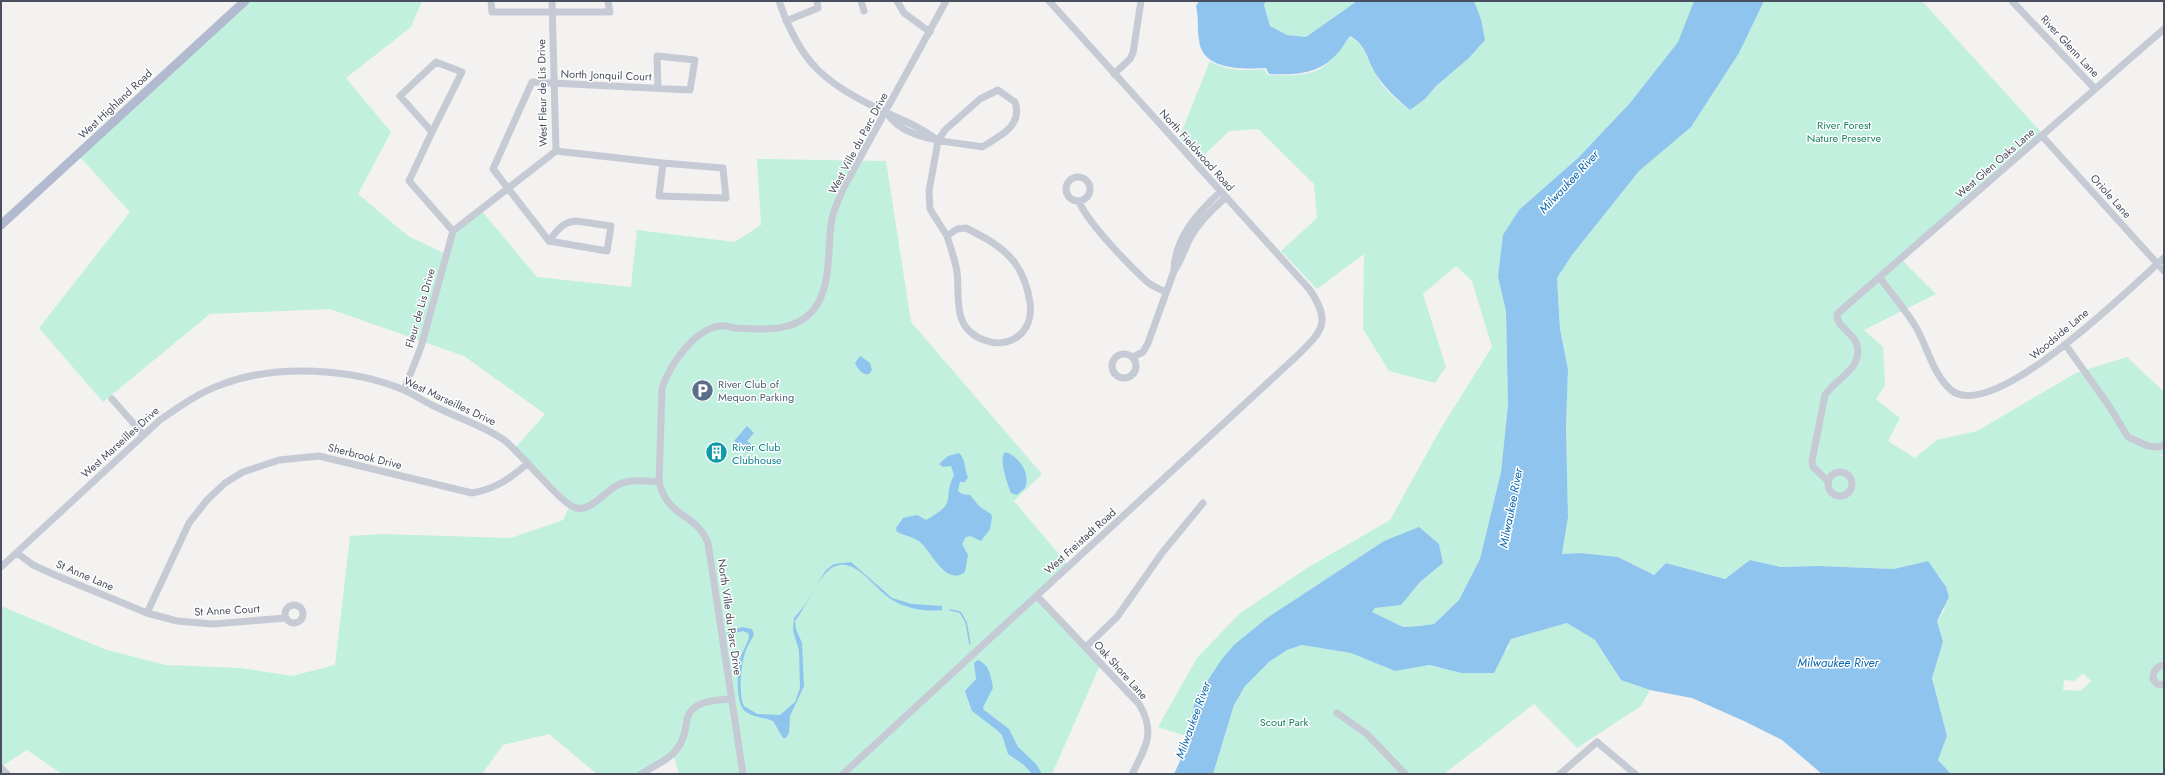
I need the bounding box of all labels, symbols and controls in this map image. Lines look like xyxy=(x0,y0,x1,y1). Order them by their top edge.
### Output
street label: River Glenn Lane xyxy=(2037,11,2103,81)
street label: West Fleur de Lis Drive xyxy=(533,39,551,147)
street label: North Jonquil Court xyxy=(560,65,652,85)
street label: West Highland Road xyxy=(75,66,155,142)
street label: West Ville du Parc Drive xyxy=(824,89,892,197)
street label: North Fieldwood Road xyxy=(1156,105,1238,195)
park label: River Forest Nature Preserve xyxy=(1807,117,1882,146)
street label: West Glen Oaks Lane xyxy=(1952,124,2038,202)
water label: Milwaukee River xyxy=(1535,146,1604,218)
street label: Oriole Lane xyxy=(2087,170,2135,222)
street label: Fleur de Lis Drive xyxy=(401,266,439,350)
street label: Woodside Lane xyxy=(2026,304,2092,363)
street label: West Marseilles Drive xyxy=(401,373,499,429)
place label: River Club of Mequon Parking xyxy=(718,376,794,405)
parking icon: River Club of Mequon Parking xyxy=(689,377,715,403)
street label: West Marseilles Drive xyxy=(78,402,163,481)
street label: Sherbrook Drive xyxy=(326,439,404,473)
place label: River Club Clubhouse xyxy=(732,439,782,468)
building icon: River Club Clubhouse xyxy=(703,440,729,466)
water label: Milwaukee River xyxy=(1494,466,1528,549)
street label: West Freistadt Road xyxy=(1041,504,1119,578)
street label: St Anne Lane xyxy=(54,556,117,594)
street label: North Ville du Parc Drive xyxy=(714,558,746,676)
street label: St Anne Court xyxy=(194,600,260,620)
street label: Oak Shore Lane xyxy=(1090,637,1152,703)
water label: Milwaukee River xyxy=(1798,654,1879,672)
water label: Milwaukee River xyxy=(1171,678,1216,761)
park label: Scout Park xyxy=(1260,714,1308,730)

